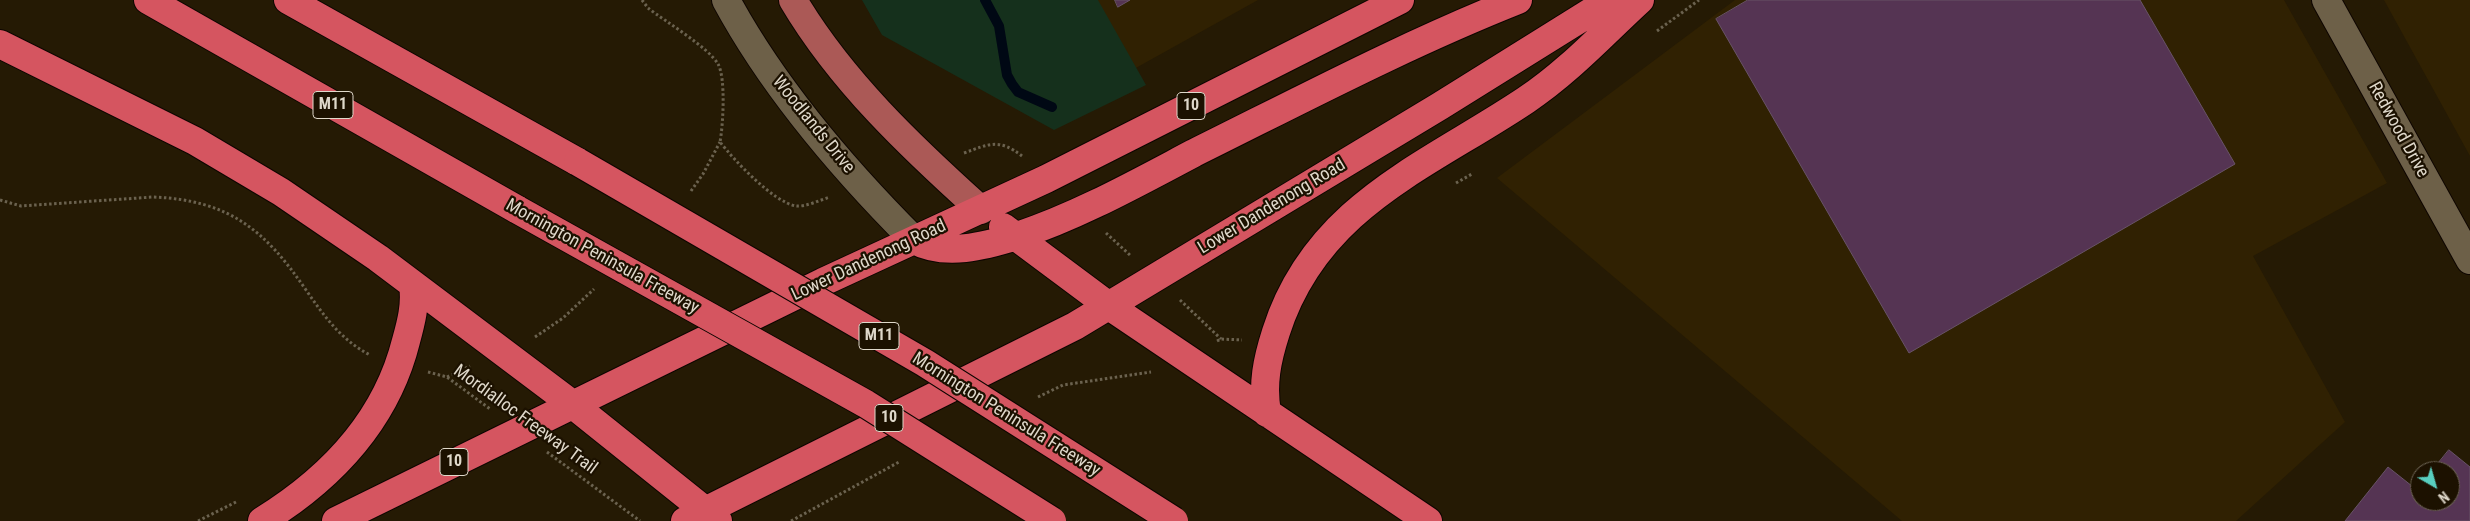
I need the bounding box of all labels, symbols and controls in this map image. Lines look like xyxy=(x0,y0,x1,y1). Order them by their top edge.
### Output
street label: Woodlands Drive xyxy=(767,72,859,178)
street label: Redwood Drive xyxy=(2363,79,2433,181)
road number: M11 xyxy=(313,92,353,118)
road number: 10 xyxy=(1177,92,1205,120)
street label: Lower Dandenong Road xyxy=(1194,154,1350,260)
street label: Mornington Peninsula Freeway xyxy=(502,195,702,319)
street label: Lower Dandenong Road xyxy=(788,216,950,306)
road number: M11 xyxy=(859,322,899,350)
street label: Mornington Peninsula Freeway xyxy=(908,348,1104,482)
street label: Mordialloc Freeway Trail xyxy=(449,361,601,479)
road number: 10 xyxy=(875,404,903,432)
road number: 10 xyxy=(440,448,468,476)
north arrow xyxy=(2410,461,2460,511)
text: N xyxy=(2435,488,2452,506)

